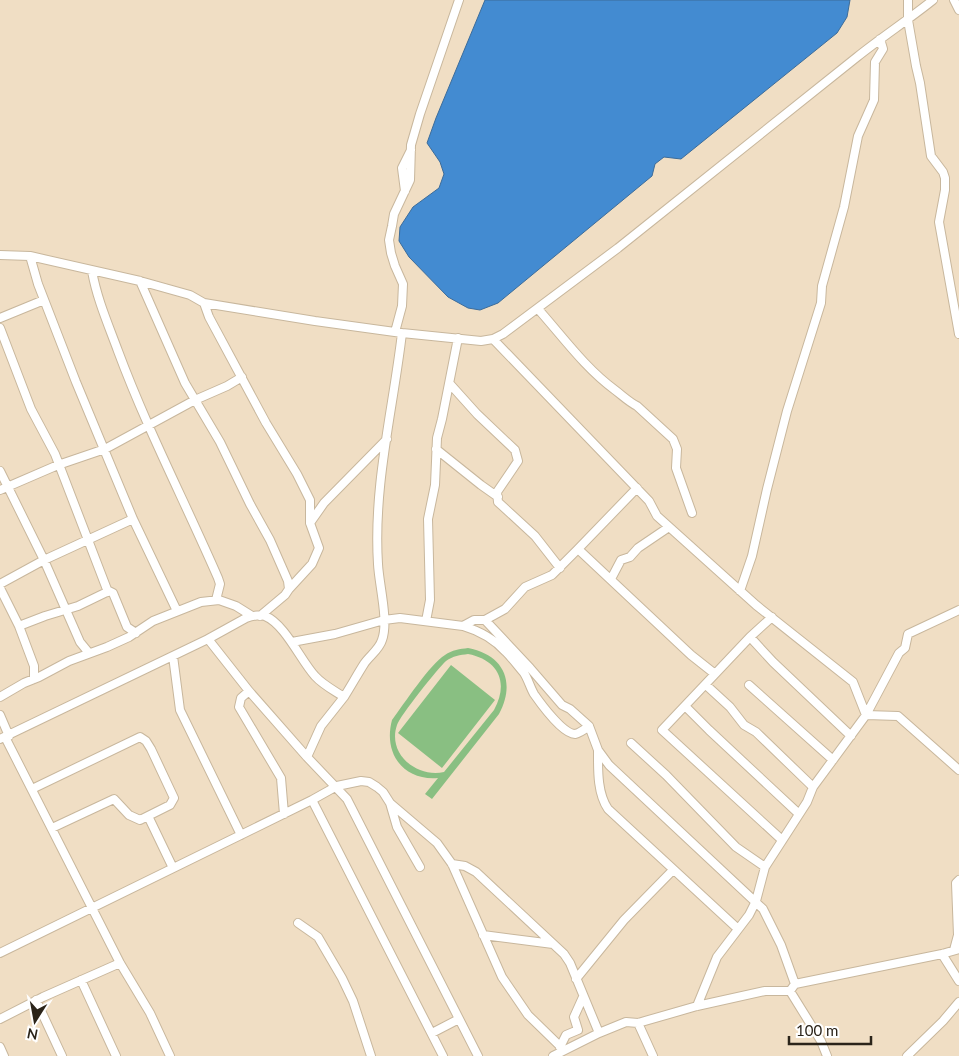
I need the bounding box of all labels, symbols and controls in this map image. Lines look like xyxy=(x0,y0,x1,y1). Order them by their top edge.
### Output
north arrow xyxy=(10,996,60,1046)
scale bar xyxy=(789,1014,872,1046)
text: 100 m xyxy=(796,1021,838,1039)
text: N xyxy=(26,1025,39,1044)

